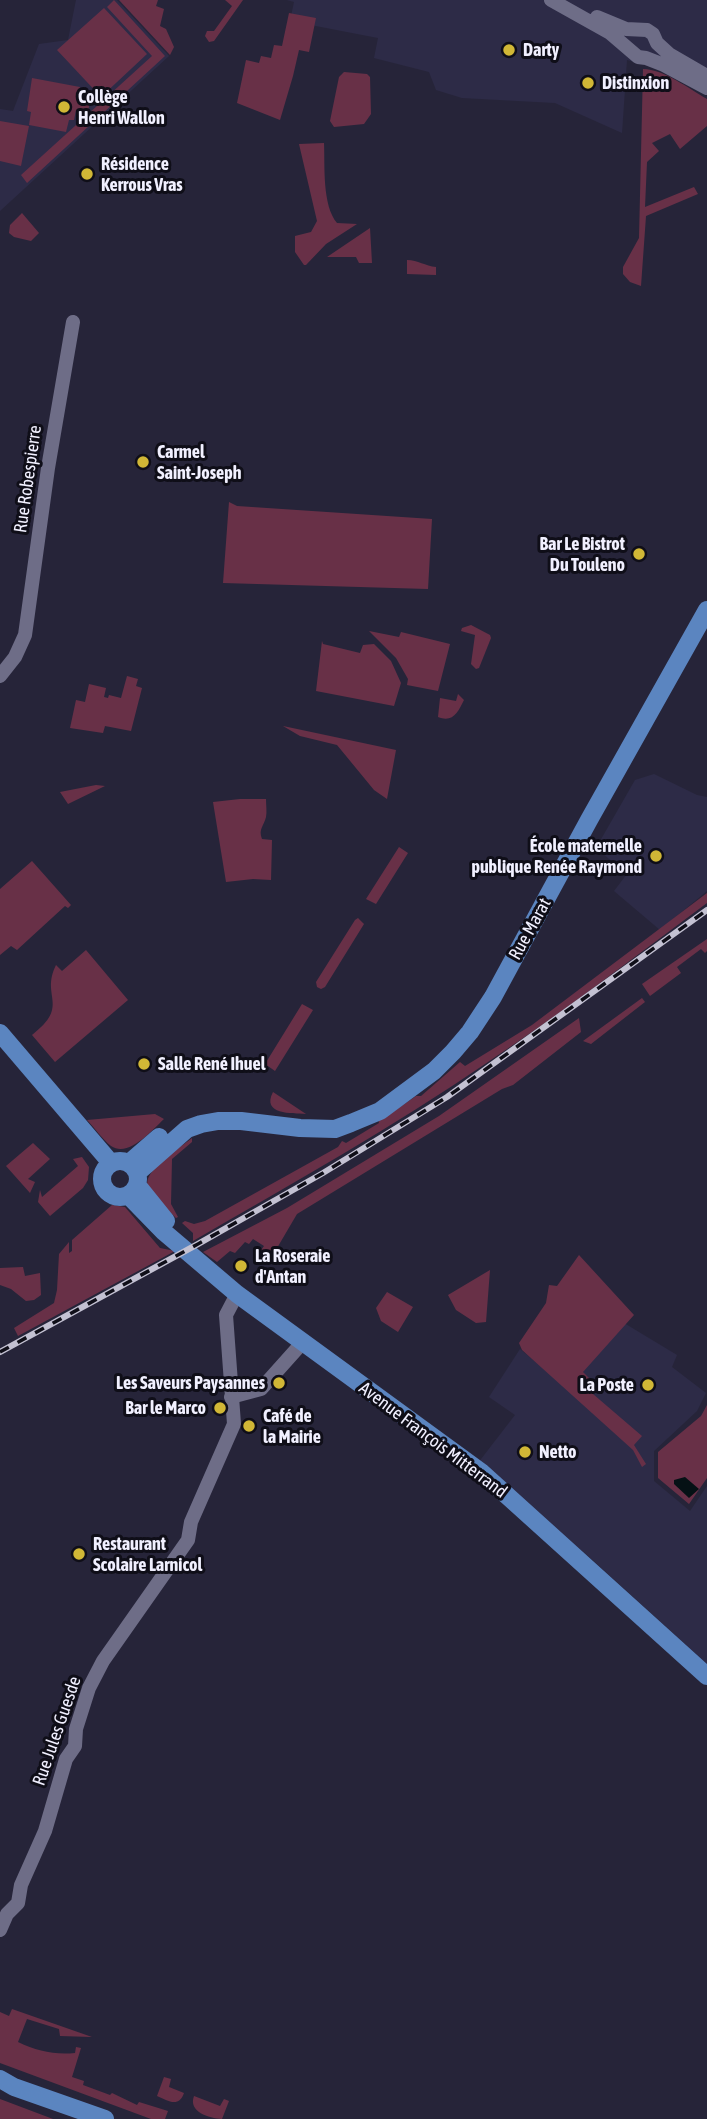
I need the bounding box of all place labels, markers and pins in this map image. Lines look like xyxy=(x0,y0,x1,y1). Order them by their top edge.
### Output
place label: Darty xyxy=(523,39,559,61)
marker: Darty xyxy=(501,42,517,58)
place label: Distinxion xyxy=(602,72,669,94)
marker: Distinxion xyxy=(580,75,596,91)
place label: Collège Henri Wallon xyxy=(78,86,165,128)
marker: Collège Henri Wallon xyxy=(56,99,72,115)
place label: Résidence Kerrous Vras xyxy=(101,153,183,196)
marker: Résidence Kerrous Vras xyxy=(79,166,95,182)
place label: Carmel Saint-Joseph xyxy=(157,441,241,484)
marker: Carmel Saint-Joseph xyxy=(135,454,151,470)
place label: Bar Le Bistrot Du Touleno xyxy=(540,533,625,576)
marker: Bar Le Bistrot Du Touleno xyxy=(631,546,647,562)
place label: École maternelle publique Renée Raymond xyxy=(471,835,642,878)
marker: École maternelle publique Renée Raymond xyxy=(648,848,664,864)
place label: Salle René Ihuel xyxy=(158,1053,265,1075)
marker: Salle René Ihuel xyxy=(136,1056,152,1072)
place label: La Roseraie d'Antan xyxy=(255,1245,330,1288)
marker: La Roseraie d'Antan xyxy=(233,1258,249,1274)
place label: Les Saveurs Paysannes xyxy=(116,1372,265,1394)
place label: La Poste xyxy=(580,1374,634,1396)
marker: Les Saveurs Paysannes xyxy=(271,1375,287,1391)
marker: La Poste xyxy=(640,1377,656,1393)
place label: Bar le Marco xyxy=(125,1397,206,1419)
marker: Bar le Marco xyxy=(212,1400,228,1416)
place label: Café de la Mairie xyxy=(263,1405,321,1448)
marker: Café de la Mairie xyxy=(241,1418,257,1434)
place label: Netto xyxy=(539,1441,576,1463)
marker: Netto xyxy=(517,1444,533,1460)
place label: Restaurant Scolaire Larnicol xyxy=(93,1533,202,1576)
marker: Restaurant Scolaire Larnicol xyxy=(71,1546,87,1562)

